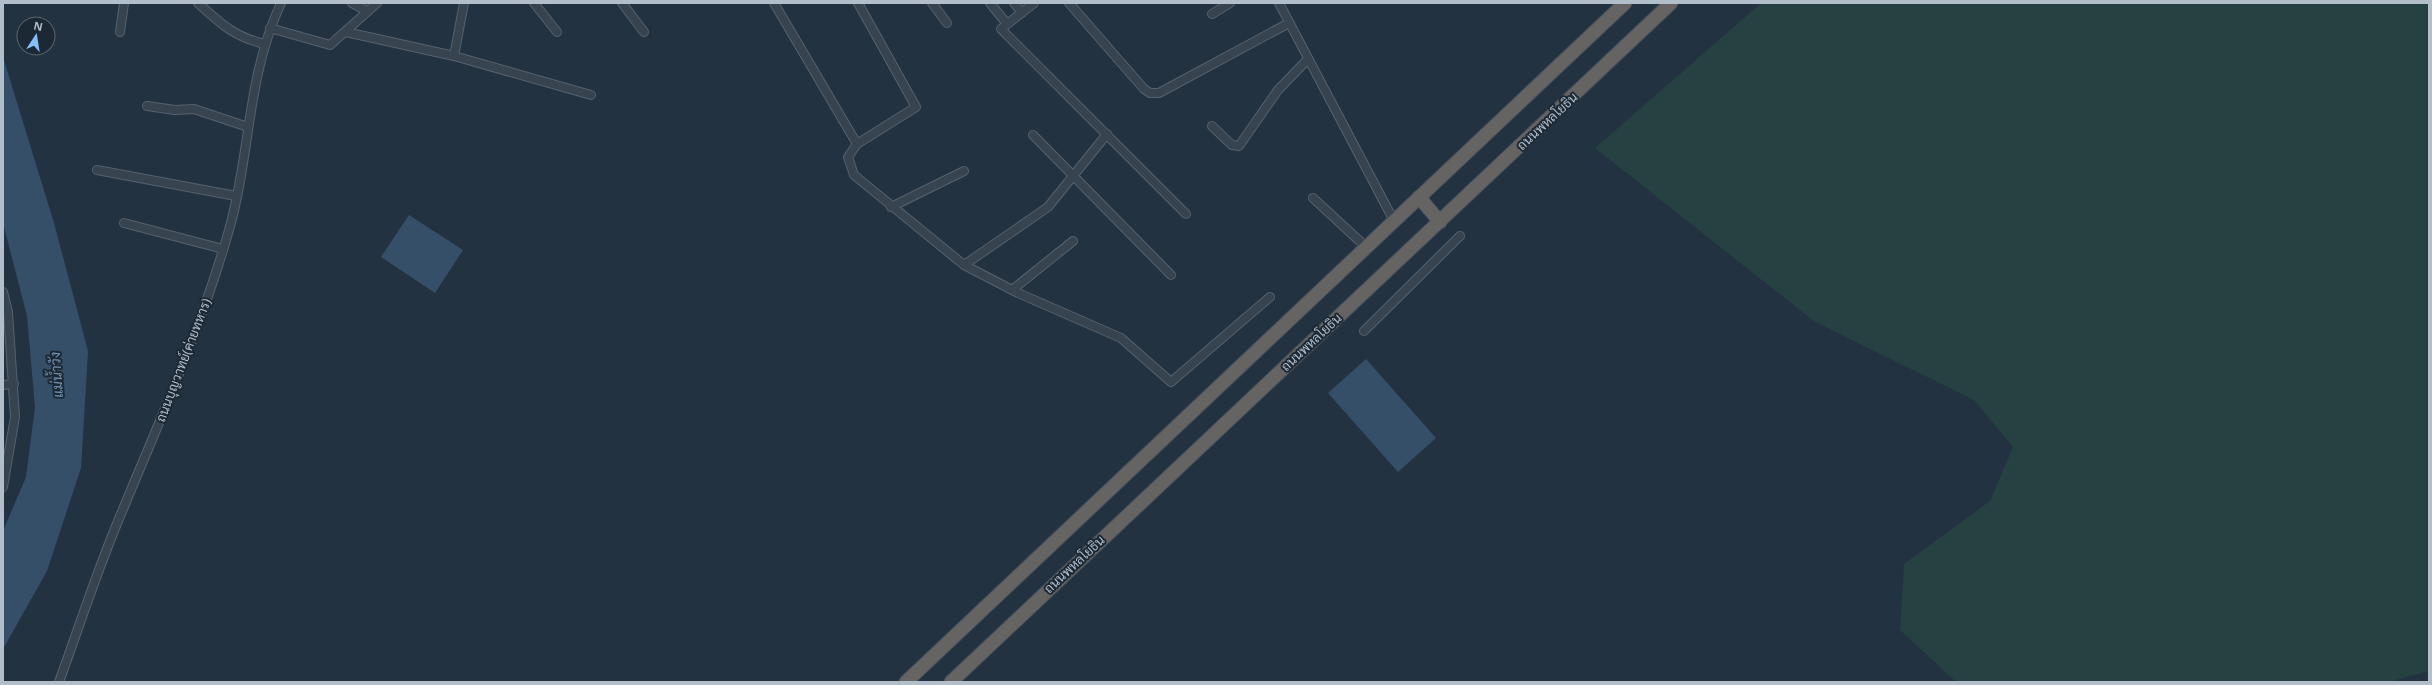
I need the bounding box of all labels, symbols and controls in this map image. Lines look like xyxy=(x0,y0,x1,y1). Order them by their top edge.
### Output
north arrow xyxy=(16,16,56,56)
text: N xyxy=(32,17,44,34)
street label: ถนนพหลโยธิน xyxy=(1513,88,1581,154)
street label: ถนนบุญวาทย์(ค่ายทหาร) xyxy=(151,296,216,425)
street label: ถนนพหลโยธิน xyxy=(1277,309,1345,375)
water label: แม่น้ำวัง xyxy=(43,351,67,399)
street label: ถนนพหลโยธิน xyxy=(1040,531,1108,597)

